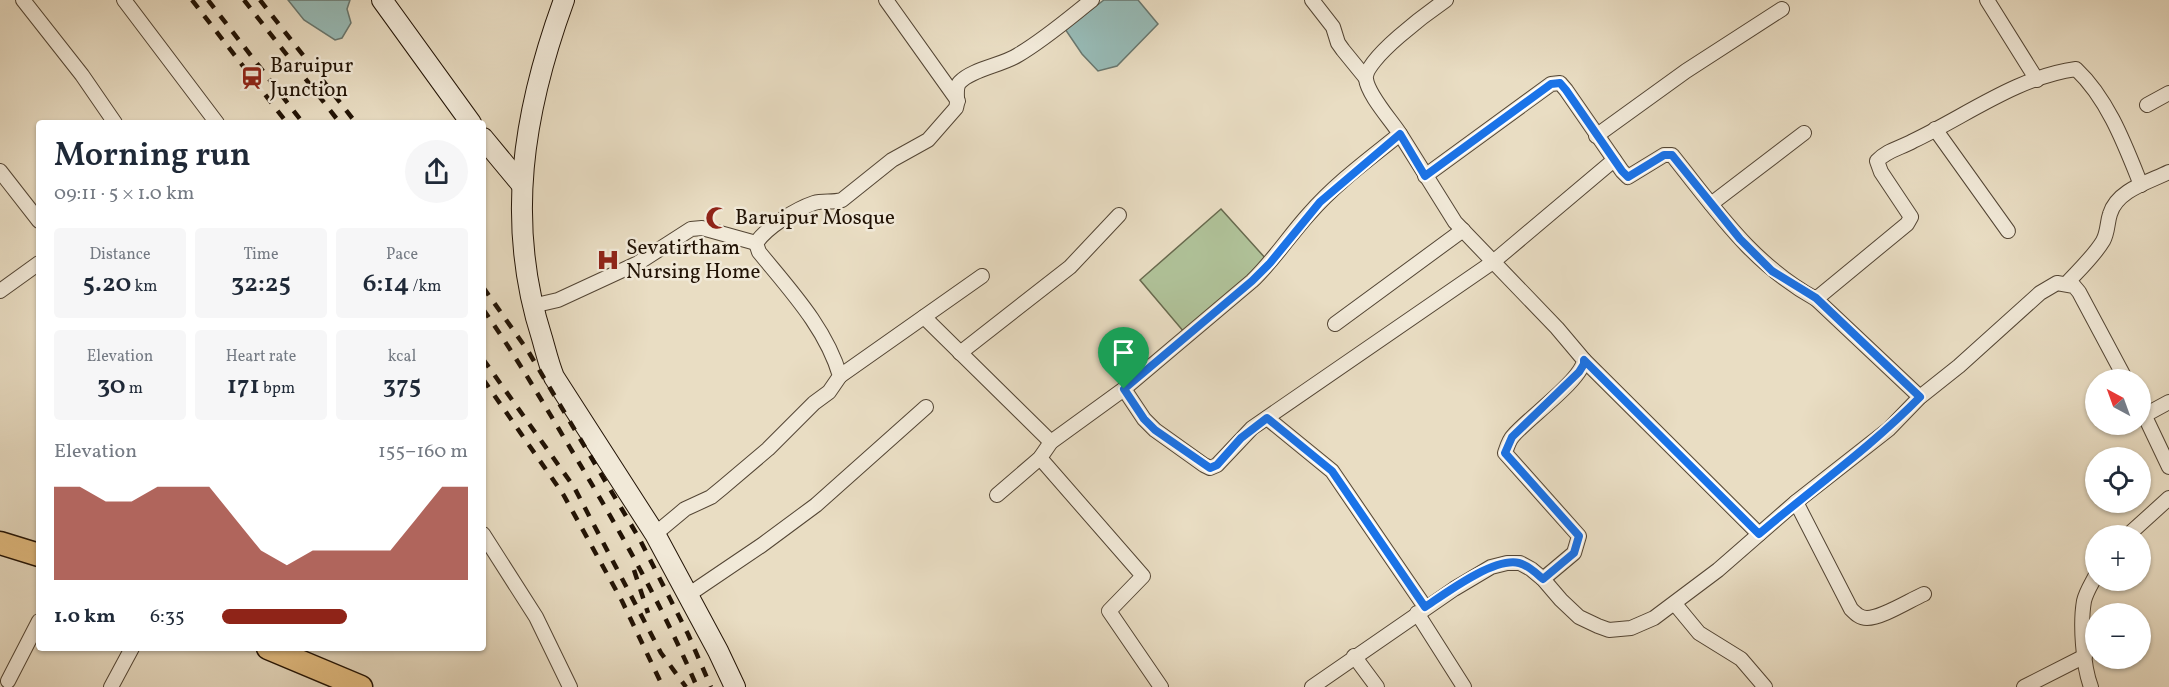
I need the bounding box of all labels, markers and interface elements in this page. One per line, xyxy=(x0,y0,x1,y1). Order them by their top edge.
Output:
place label: Baruipur Junction xyxy=(270,52,353,105)
station icon: Baruipur Junction xyxy=(239,65,265,91)
text: Morning run xyxy=(54,134,251,180)
button: share xyxy=(405,140,468,203)
text: 09:11 · 5 × 1.0 km xyxy=(54,180,194,208)
place label: Baruipur Mosque xyxy=(735,204,895,233)
mosque icon: Baruipur Mosque xyxy=(704,205,730,231)
place label: Sevatirtham Nursing Home xyxy=(626,234,761,287)
text: Distance xyxy=(89,244,151,266)
text: Time xyxy=(243,244,279,266)
text: Pace xyxy=(386,244,418,266)
hospital icon: Sevatirtham Nursing Home xyxy=(595,247,621,273)
text: 5.20 xyxy=(83,266,131,302)
text: 32:25 xyxy=(231,266,291,302)
text: 6:14 xyxy=(363,266,409,302)
text: km xyxy=(131,276,157,298)
text: /km xyxy=(409,276,441,298)
pin xyxy=(1098,327,1149,389)
icon: arrive xyxy=(1107,336,1140,369)
text: Elevation xyxy=(87,346,153,368)
text: Heart rate xyxy=(226,346,296,368)
text: kcal xyxy=(388,346,416,368)
text: 30 xyxy=(97,368,126,404)
text: 171 xyxy=(227,368,260,404)
text: 375 xyxy=(383,368,421,404)
north arrow xyxy=(2085,369,2151,435)
map controls xyxy=(2085,369,2151,669)
text: m xyxy=(126,378,143,400)
text: bpm xyxy=(260,378,295,400)
text: Elevation xyxy=(54,438,137,466)
text: 155–160 m xyxy=(378,438,468,466)
button: locate xyxy=(2085,447,2151,513)
button: + xyxy=(2085,525,2151,591)
text: 1.0 km xyxy=(54,603,116,631)
text: 6:35 xyxy=(150,603,185,631)
button: − xyxy=(2085,603,2151,669)

